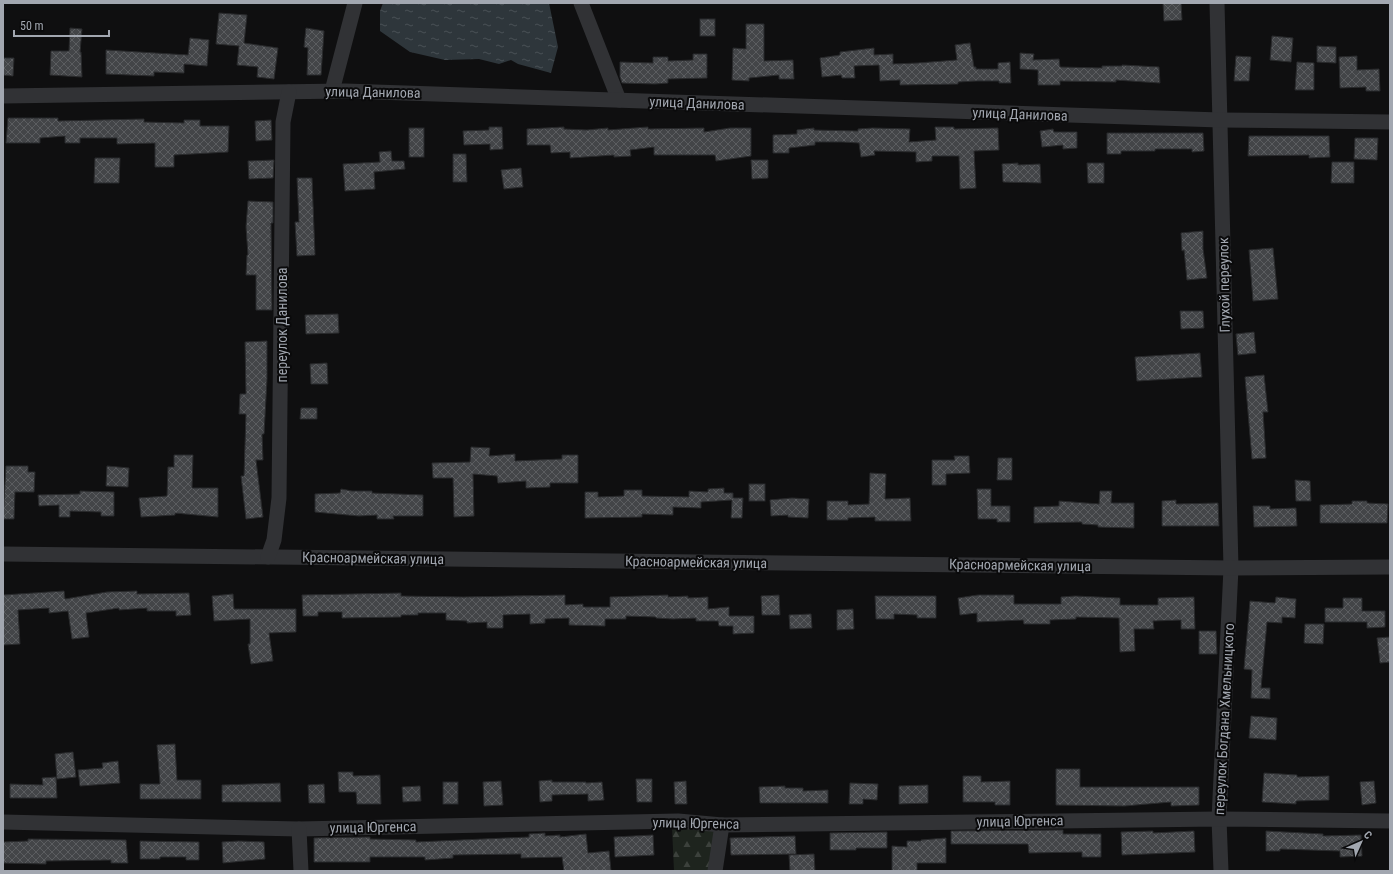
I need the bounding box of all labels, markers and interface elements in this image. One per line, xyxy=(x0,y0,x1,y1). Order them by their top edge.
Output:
scale bar xyxy=(14,12,109,38)
text: 50 m xyxy=(20,19,44,33)
street label: улица Данилова xyxy=(325,83,421,101)
street label: улица Данилова xyxy=(649,93,745,113)
street label: улица Данилова xyxy=(972,104,1068,124)
street label: Глухой переулок xyxy=(1215,237,1233,333)
street label: переулок Данилова xyxy=(274,268,290,382)
street label: Красноармейская улица xyxy=(302,549,444,567)
street label: Красноармейская улица xyxy=(625,553,767,571)
street label: Красноармейская улица xyxy=(949,556,1091,574)
street label: переулок Богдана Хмельницкого xyxy=(1211,623,1237,815)
street label: улица Юргенса xyxy=(977,812,1063,830)
street label: улица Юргенса xyxy=(653,814,739,832)
street label: улица Юргенса xyxy=(330,818,416,836)
north arrow xyxy=(1341,822,1381,862)
text: С xyxy=(1361,828,1375,842)

